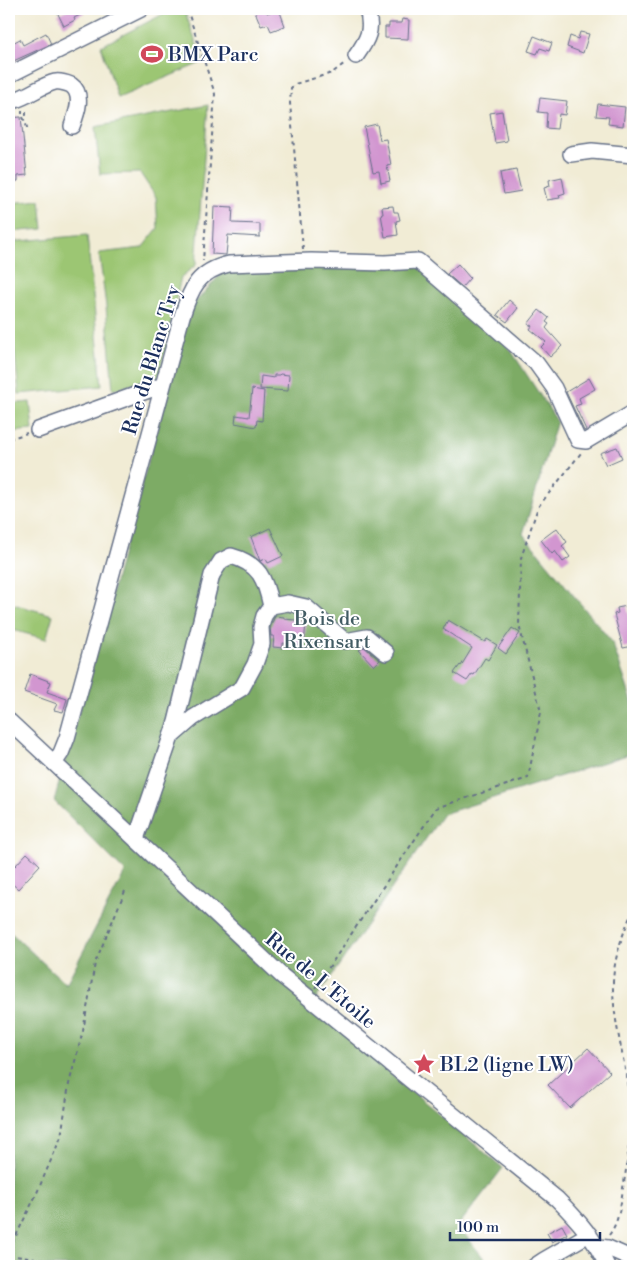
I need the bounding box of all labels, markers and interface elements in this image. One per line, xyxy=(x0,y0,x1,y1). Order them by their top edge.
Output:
sports icon: BMX Parc xyxy=(139,41,165,67)
place label: BMX Parc xyxy=(167,43,259,68)
street label: Rue du Blanc Try xyxy=(118,282,187,438)
park label: Bois de Rixensart xyxy=(283,607,371,655)
street label: Rue de L'Etoile xyxy=(259,927,381,1035)
place icon: BL2 (ligne LW) xyxy=(411,1051,437,1077)
place label: BL2 (ligne LW) xyxy=(439,1053,574,1078)
scale bar xyxy=(450,1210,600,1242)
text: 100 m xyxy=(457,1218,499,1237)

